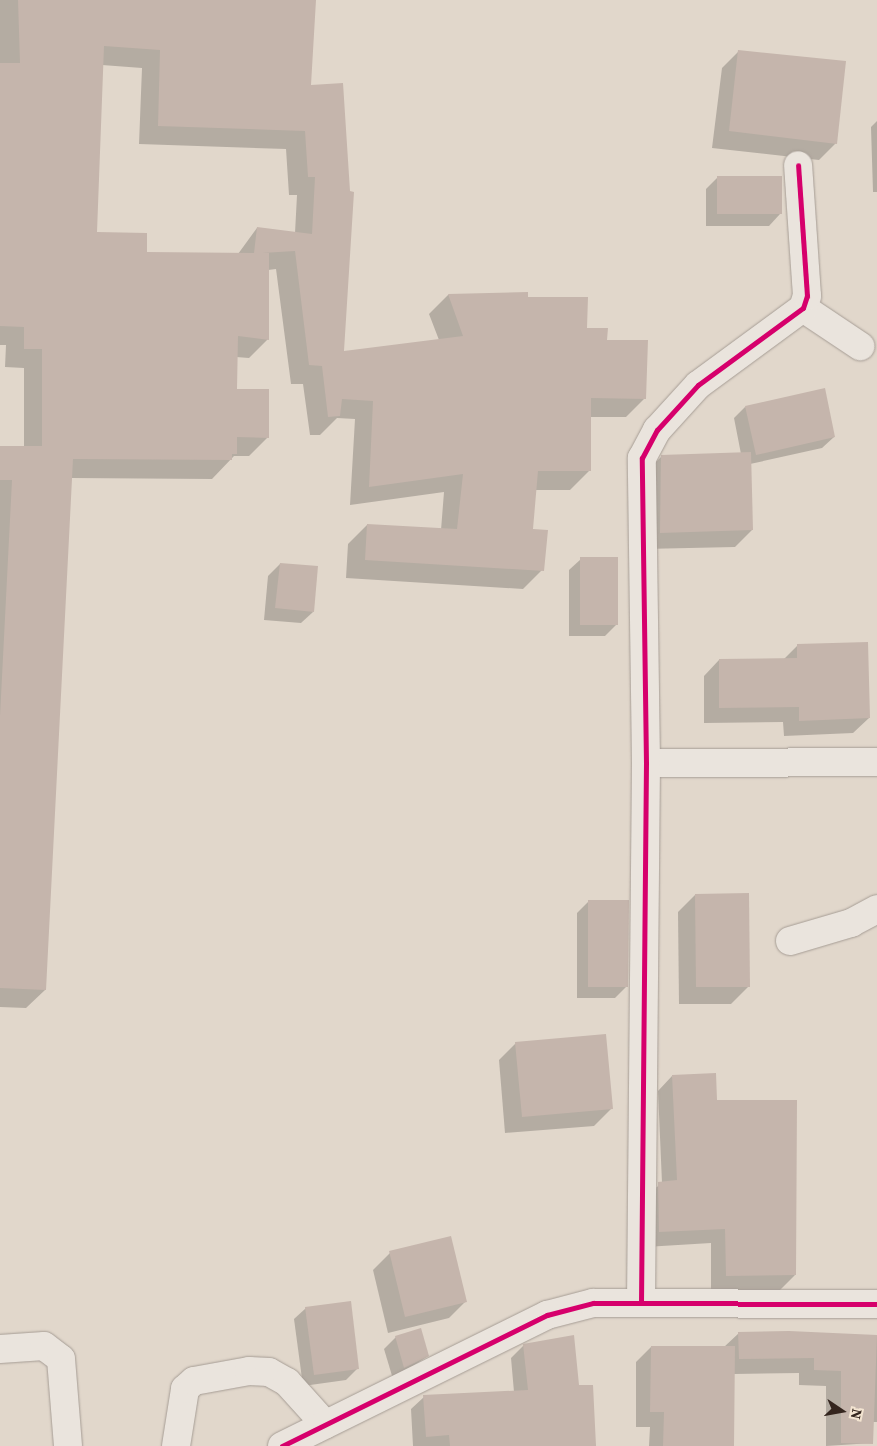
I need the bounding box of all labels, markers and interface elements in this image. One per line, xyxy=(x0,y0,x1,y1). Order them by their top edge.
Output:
north arrow xyxy=(817,1386,867,1436)
text: N xyxy=(846,1407,868,1421)

